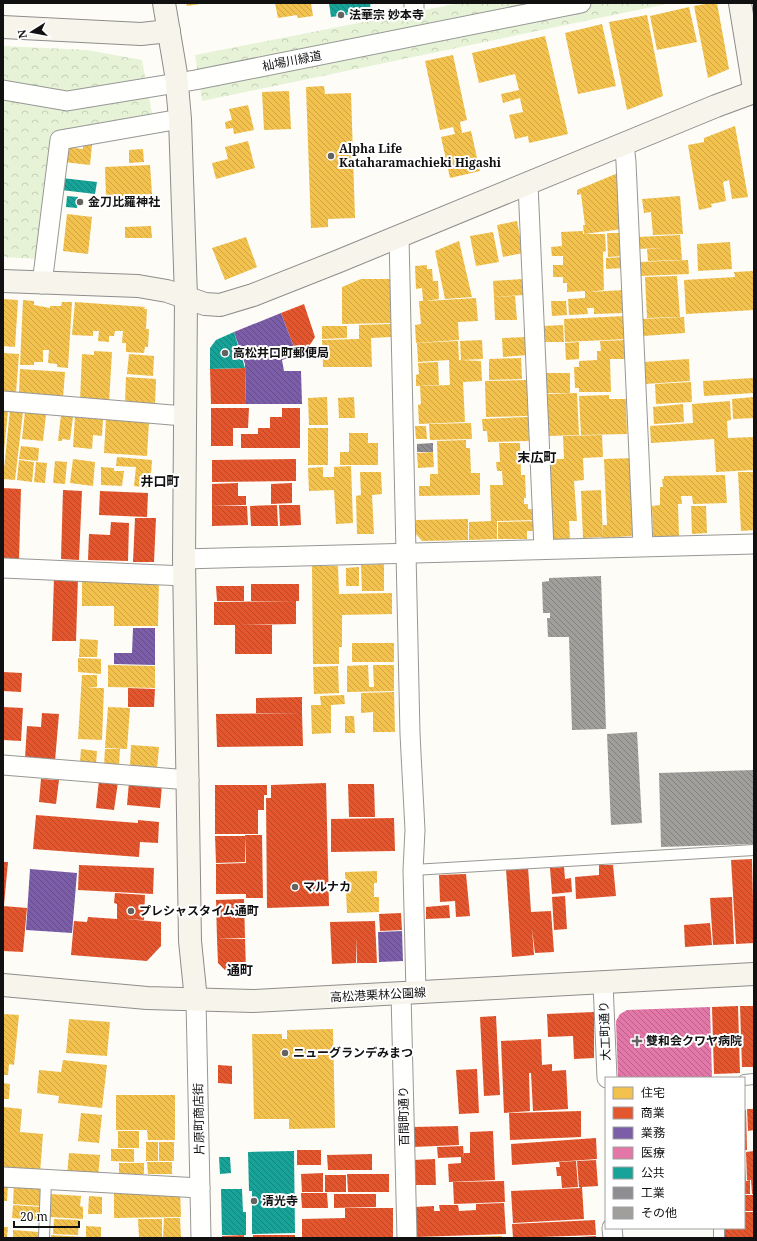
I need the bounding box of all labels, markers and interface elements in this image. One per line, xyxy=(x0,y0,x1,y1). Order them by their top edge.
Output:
place label: 法華宗 妙本寺 xyxy=(349,6,424,23)
marker: 法華宗 妙本寺 xyxy=(336,10,346,20)
north arrow xyxy=(12,12,52,52)
text: N xyxy=(13,28,30,40)
street label: 杣場川緑道 xyxy=(261,46,323,75)
place label: Alpha Life Kataharamachieki Higashi xyxy=(339,140,502,171)
marker: Alpha Life Kataharamachieki Higashi xyxy=(326,151,336,161)
place label: 金刀比羅神社 xyxy=(88,193,160,210)
marker: 金刀比羅神社 xyxy=(75,197,85,207)
place label: 高松井口町郵便局 xyxy=(233,344,329,361)
marker: 高松井口町郵便局 xyxy=(220,348,230,358)
district label: 末広町 xyxy=(517,448,557,466)
district label: 井口町 xyxy=(140,472,180,490)
place label: マルナカ xyxy=(303,878,351,895)
marker: マルナカ xyxy=(290,882,300,892)
place label: プレシャスタイム通町 xyxy=(139,902,259,919)
marker: プレシャスタイム通町 xyxy=(126,906,136,916)
district label: 通町 xyxy=(227,961,253,979)
street label: 高松港栗林公園線 xyxy=(330,983,426,1006)
street label: 大工町通り xyxy=(595,1001,614,1061)
place label: 雙和会クワヤ病院 xyxy=(646,1032,742,1049)
marker: 雙和会クワヤ病院 xyxy=(631,1035,643,1047)
place label: ニューグランデみまつ xyxy=(293,1044,413,1061)
marker: ニューグランデみまつ xyxy=(280,1048,290,1058)
legend xyxy=(605,1077,745,1229)
street label: 片原町商店街 xyxy=(189,1083,208,1155)
text: 住宅 xyxy=(641,1084,665,1101)
street label: 百間町通り xyxy=(394,1086,413,1146)
text: 商業 xyxy=(641,1104,665,1121)
text: 業務 xyxy=(641,1124,665,1141)
text: 医療 xyxy=(641,1144,665,1161)
text: 公共 xyxy=(641,1164,665,1181)
text: 工業 xyxy=(641,1184,665,1201)
place label: 清光寺 xyxy=(262,1192,298,1209)
marker: 清光寺 xyxy=(249,1196,259,1206)
scale bar xyxy=(14,1203,79,1229)
text: その他 xyxy=(641,1204,677,1221)
text: 20 m xyxy=(20,1208,48,1225)

